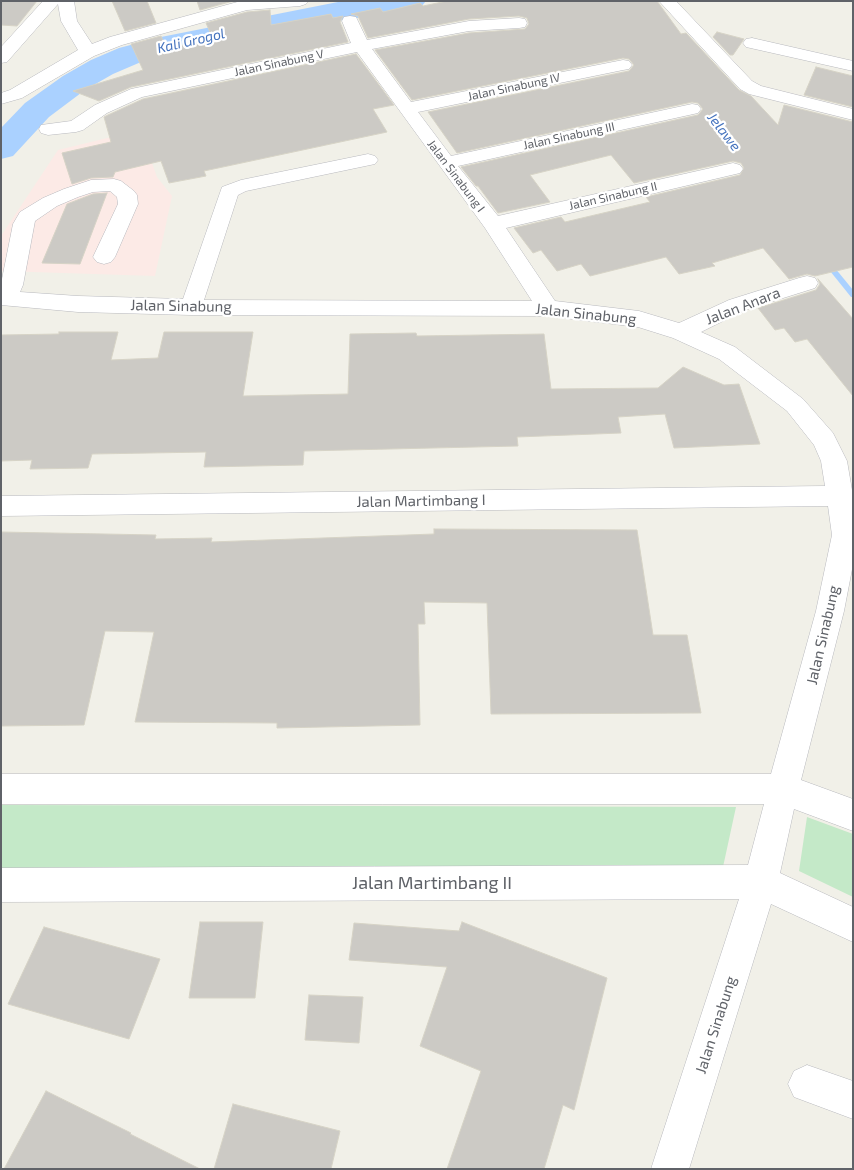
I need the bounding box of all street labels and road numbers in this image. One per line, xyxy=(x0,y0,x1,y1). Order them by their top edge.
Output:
street label: Jalan Sinabung V xyxy=(233,46,325,80)
street label: Jalan Sinabung IV xyxy=(466,70,562,104)
street label: Jalan Sinabung III xyxy=(522,119,616,153)
street label: Jalan Sinabung I xyxy=(424,137,488,215)
street label: Jalan Sinabung II xyxy=(568,179,658,213)
street label: Jalan Anara xyxy=(703,284,783,328)
street label: Jalan Sinabung xyxy=(130,296,232,316)
street label: Jalan Sinabung xyxy=(535,300,637,328)
street label: Jalan Martimbang I xyxy=(356,491,486,511)
street label: Jalan Sinabung xyxy=(803,584,843,686)
street label: Jalan Martimbang II xyxy=(352,872,512,894)
street label: Jalan Sinabung xyxy=(692,974,740,1076)

